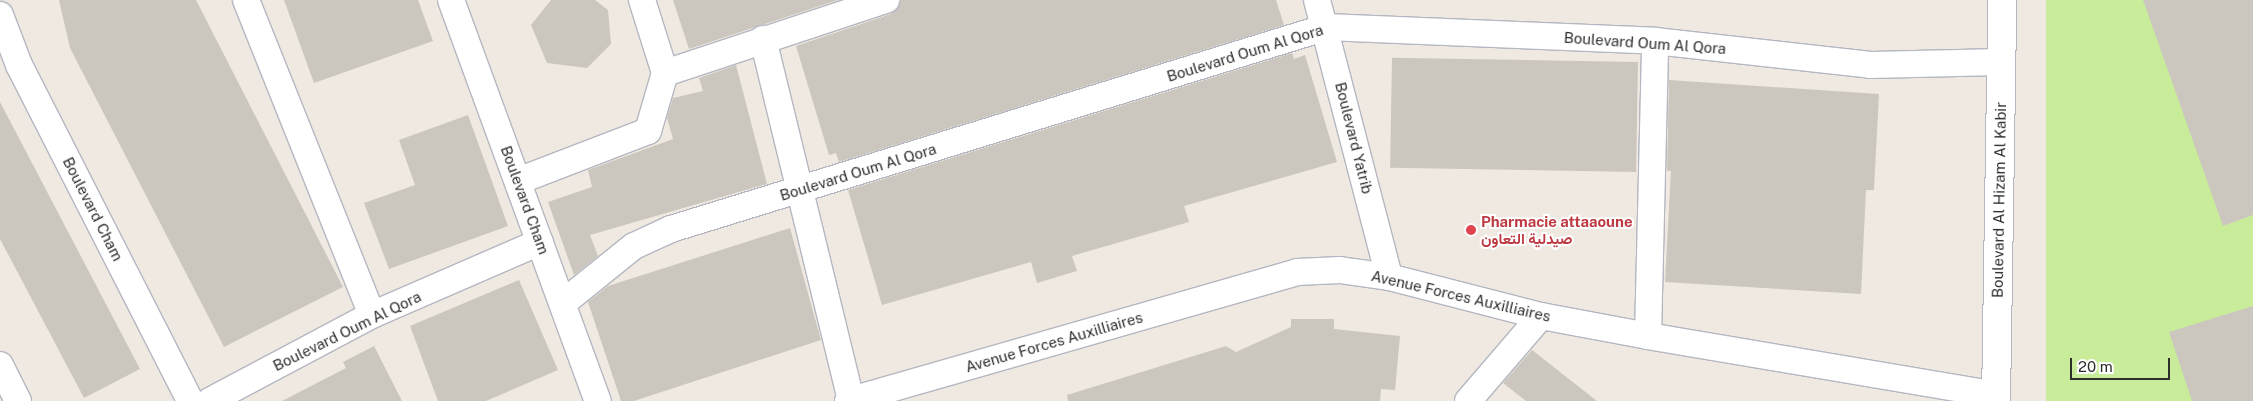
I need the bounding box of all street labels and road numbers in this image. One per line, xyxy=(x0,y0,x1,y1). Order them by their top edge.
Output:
street label: Boulevard Oum Al Qora xyxy=(1165,21,1325,85)
street label: Boulevard Oum Al Qora xyxy=(1563,28,1727,58)
street label: Boulevard Yatrib xyxy=(1331,80,1377,196)
street label: Boulevard Al Hizam Al Kabir xyxy=(1988,102,2010,298)
street label: Boulevard Oum Al Qora xyxy=(778,140,938,204)
street label: Boulevard Cham xyxy=(497,143,553,257)
street label: Boulevard Cham xyxy=(59,154,127,264)
street label: Avenue Forces Auxilliaires xyxy=(1369,267,1553,325)
street label: Boulevard Oum Al Qora xyxy=(270,287,424,375)
street label: Avenue Forces Auxilliaires xyxy=(963,308,1145,376)

